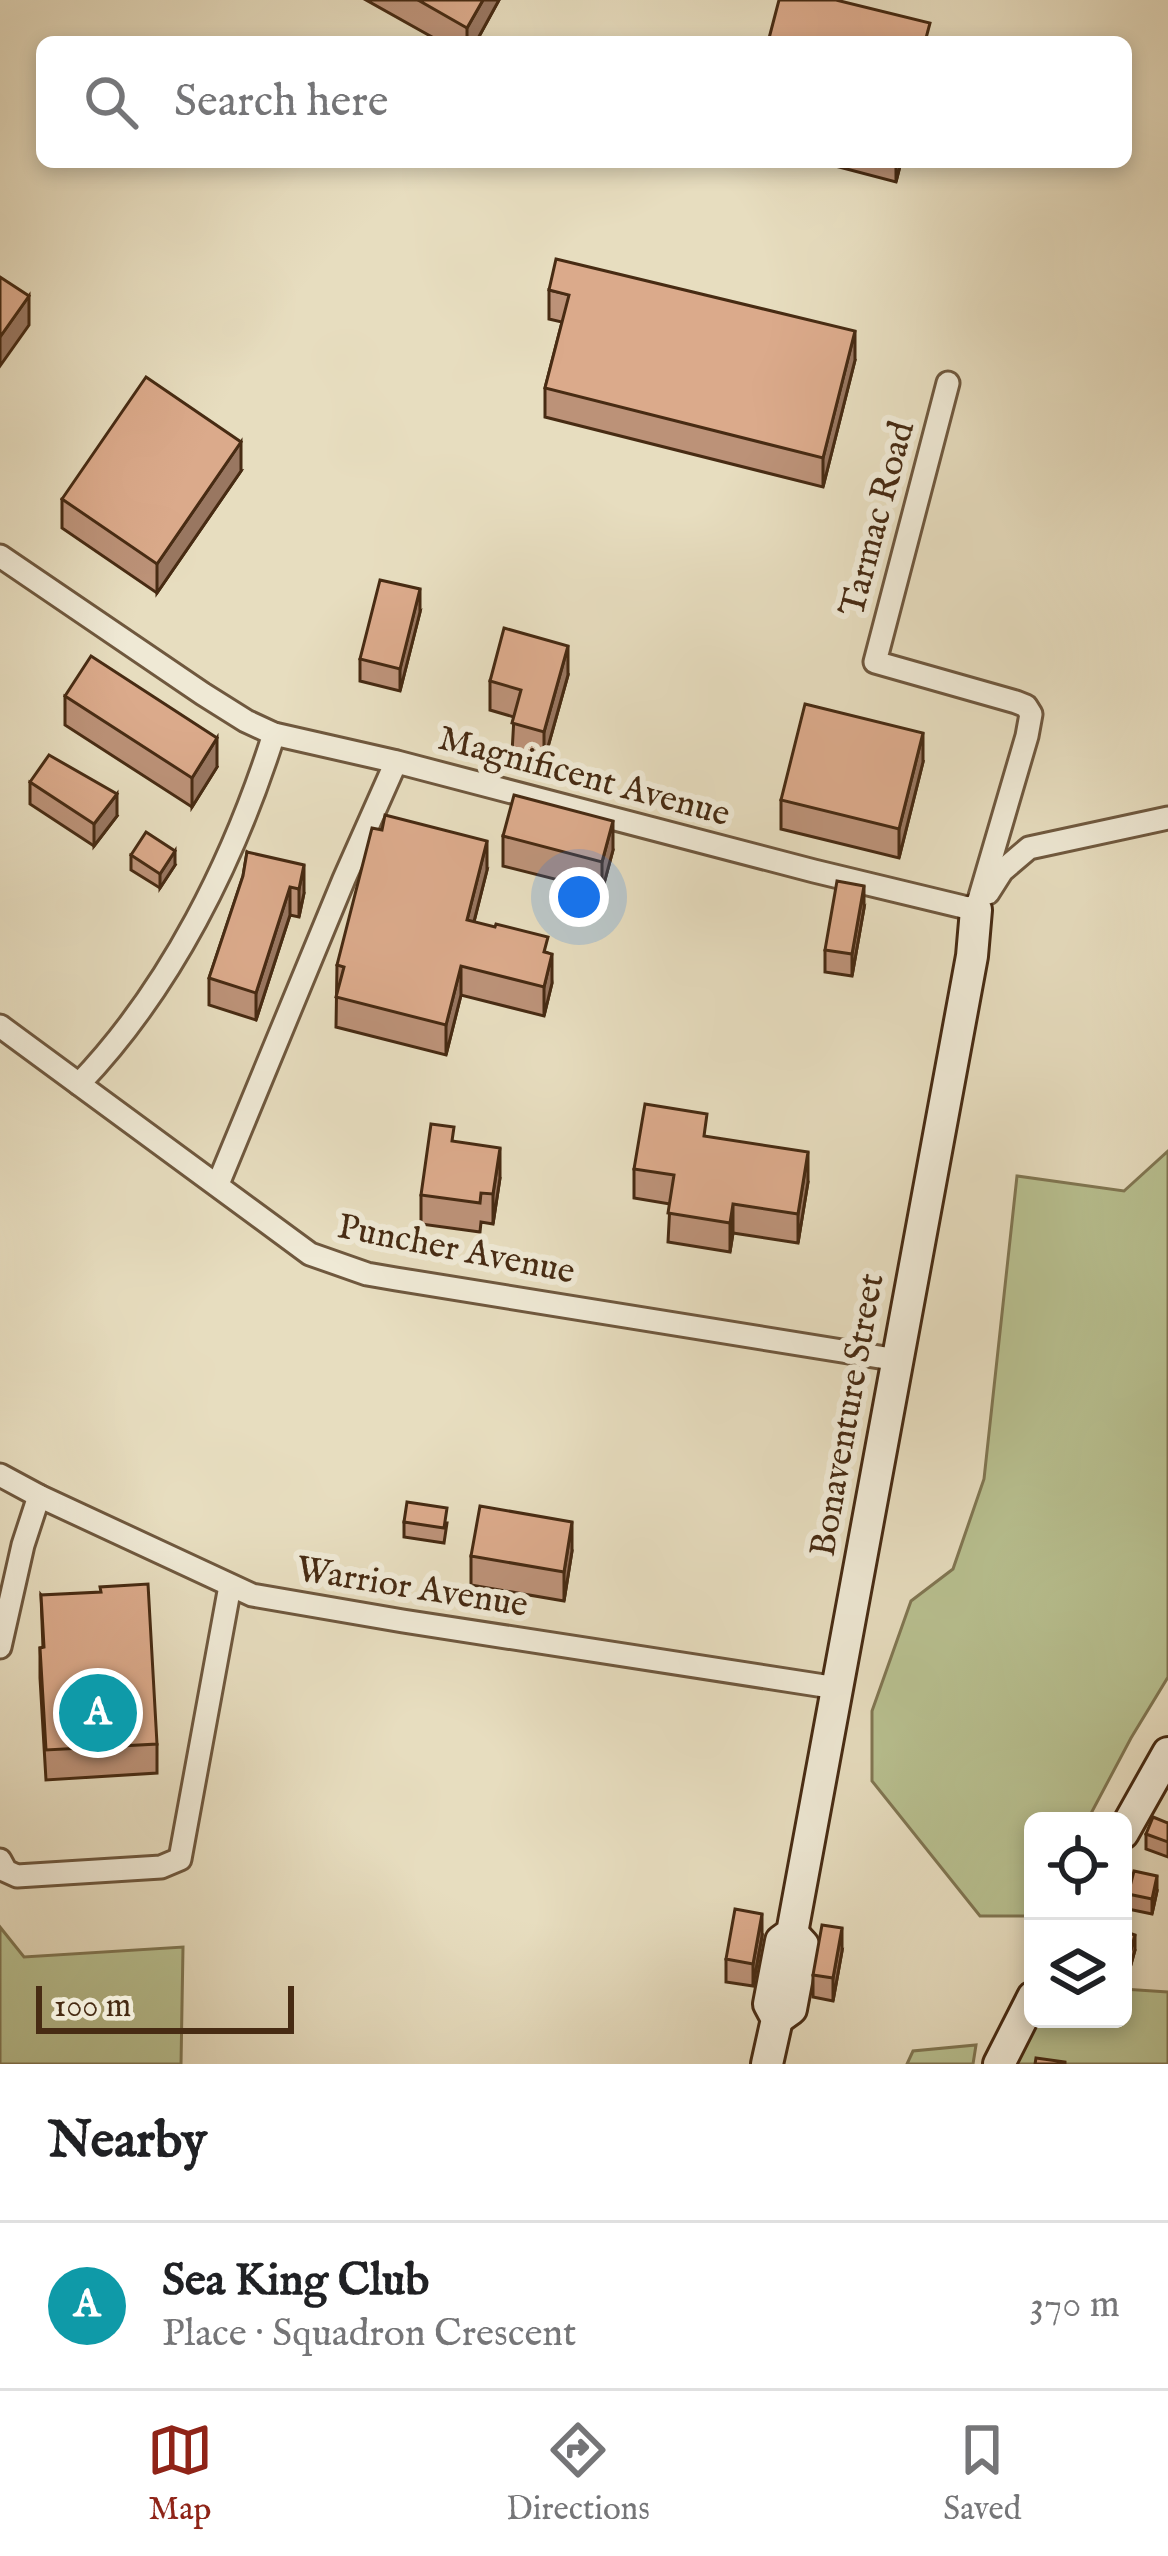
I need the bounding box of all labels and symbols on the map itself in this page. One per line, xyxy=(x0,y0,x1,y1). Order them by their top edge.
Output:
street label: Tarmac Road xyxy=(830,416,926,622)
street label: Magnificent Avenue xyxy=(433,716,735,838)
your location xyxy=(549,867,609,927)
street label: Puncher Avenue xyxy=(333,1204,579,1296)
street label: Bonaventure Street xyxy=(800,1270,896,1560)
street label: Warrior Avenue xyxy=(293,1547,531,1629)
pin: A xyxy=(59,1668,137,1758)
scale bar xyxy=(36,1980,294,2033)

